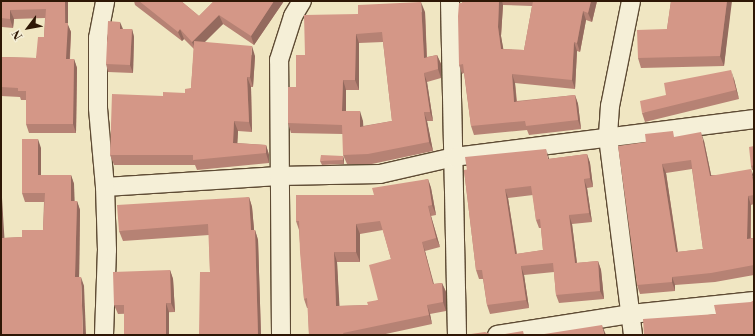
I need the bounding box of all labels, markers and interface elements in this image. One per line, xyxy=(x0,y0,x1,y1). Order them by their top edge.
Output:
north arrow xyxy=(8,8,48,48)
text: N xyxy=(10,27,26,42)

